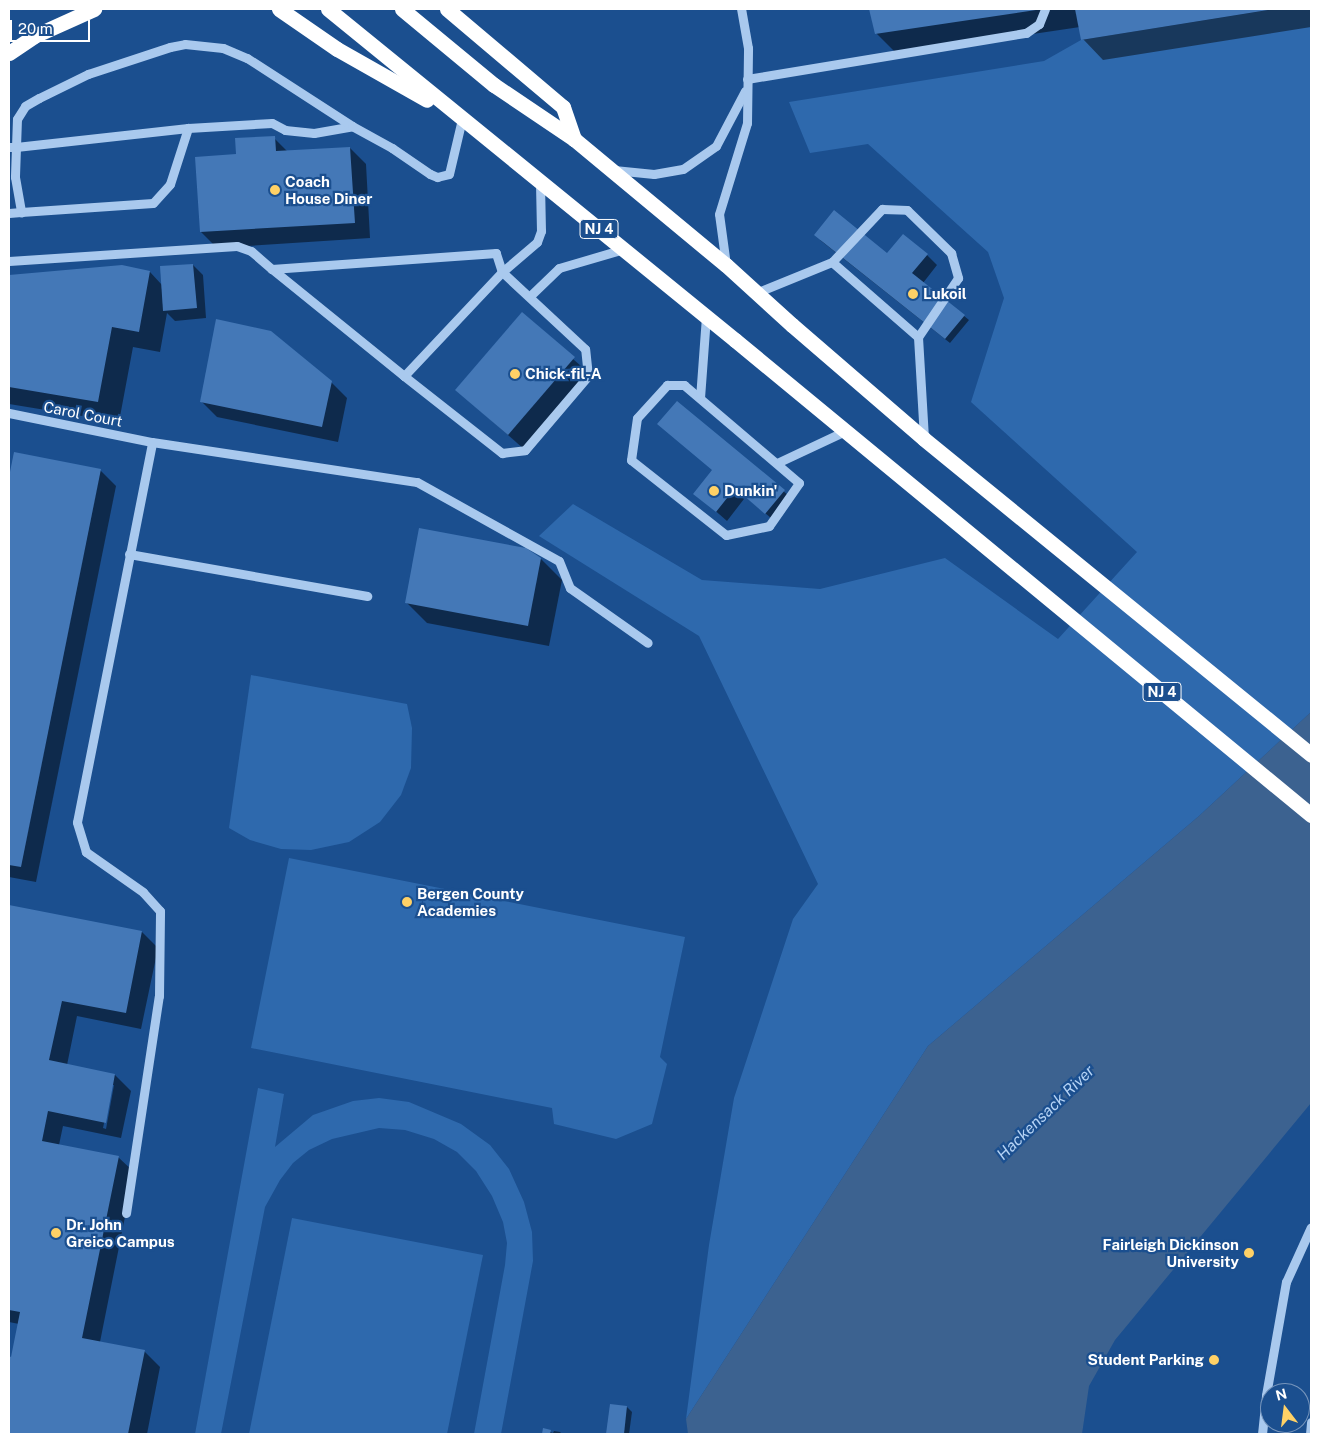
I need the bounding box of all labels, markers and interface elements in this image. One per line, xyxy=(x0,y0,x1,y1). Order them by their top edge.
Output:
scale bar xyxy=(12,10,92,42)
text: 20 m xyxy=(18,20,53,37)
place label: Coach House Diner xyxy=(285,172,372,207)
marker: Coach House Diner xyxy=(269,184,281,196)
road number: NJ 4 xyxy=(579,218,619,240)
place label: Lukoil xyxy=(923,285,967,303)
marker: Lukoil xyxy=(907,288,919,300)
place label: Chick-fil-A xyxy=(525,365,602,383)
marker: Chick-fil-A xyxy=(509,368,521,380)
street label: Carol Court xyxy=(42,398,124,430)
place label: Dunkin' xyxy=(724,482,777,500)
marker: Dunkin' xyxy=(708,485,720,497)
road number: NJ 4 xyxy=(1142,680,1182,704)
place label: Bergen County Academies xyxy=(417,884,524,919)
marker: Bergen County Academies xyxy=(401,896,413,908)
water label: Hackensack River xyxy=(993,1062,1099,1164)
place label: Dr. John Greico Campus xyxy=(66,1215,175,1250)
marker: Dr. John Greico Campus xyxy=(50,1227,62,1239)
place label: Fairleigh Dickinson University xyxy=(1102,1235,1239,1270)
marker: Fairleigh Dickinson University xyxy=(1243,1247,1255,1259)
place label: Student Parking xyxy=(1087,1351,1204,1369)
marker: Student Parking xyxy=(1208,1354,1220,1366)
north arrow xyxy=(1260,1383,1310,1433)
text: N xyxy=(1274,1385,1289,1404)

